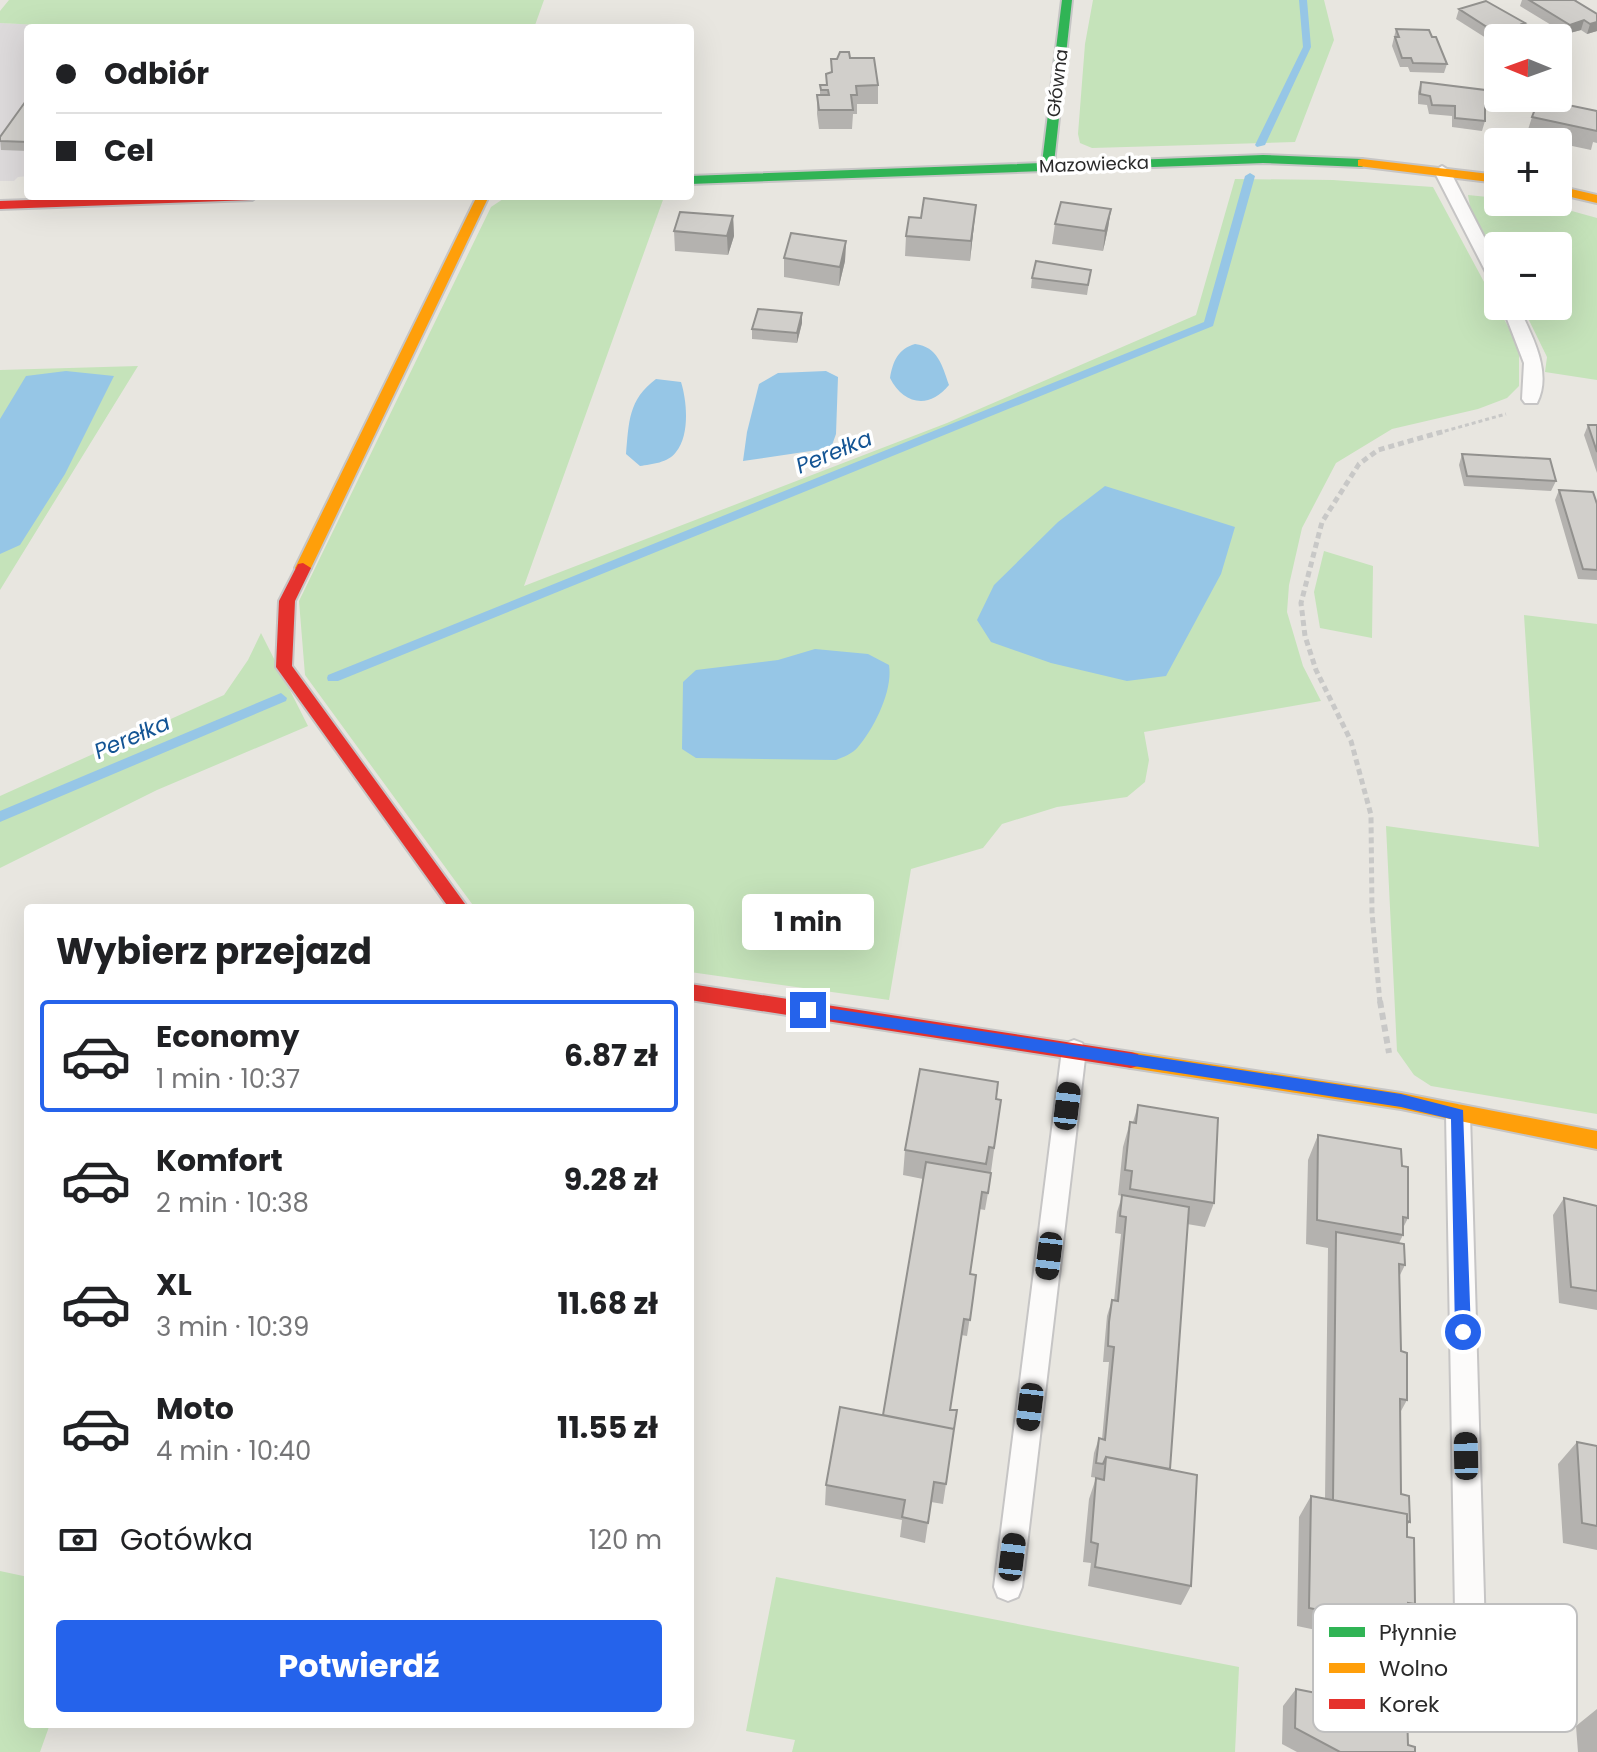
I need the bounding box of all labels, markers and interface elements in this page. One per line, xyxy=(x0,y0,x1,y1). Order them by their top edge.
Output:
north arrow xyxy=(1484,24,1572,112)
map controls xyxy=(1484,24,1572,320)
street label: Główna xyxy=(1040,47,1074,119)
text: Odbiór xyxy=(104,52,209,95)
button: + xyxy=(1484,128,1572,216)
text: Cel xyxy=(104,129,154,172)
street label: Mazowiecka xyxy=(1039,150,1149,178)
button: − xyxy=(1484,232,1572,320)
water label: Perełka xyxy=(791,423,877,481)
water label: Perełka xyxy=(89,707,175,767)
callout: 1 min xyxy=(742,894,874,950)
text: 1 min xyxy=(774,904,842,940)
text: Wybierz przejazd xyxy=(56,926,372,977)
route end xyxy=(790,992,826,1028)
text: Economy xyxy=(156,1015,300,1058)
icon: car xyxy=(60,1020,132,1092)
text: 6.87 zł xyxy=(564,1034,658,1077)
text: 1 min · 10:37 xyxy=(156,1061,300,1097)
car xyxy=(1052,1081,1082,1131)
text: Komfort xyxy=(156,1139,283,1182)
icon: car xyxy=(60,1144,132,1216)
text: 9.28 zł xyxy=(564,1158,658,1201)
text: 2 min · 10:38 xyxy=(156,1185,309,1221)
car xyxy=(1034,1231,1064,1281)
text: XL xyxy=(156,1263,192,1306)
icon: car xyxy=(60,1268,132,1340)
text: 11.68 zł xyxy=(558,1282,658,1325)
text: 3 min · 10:39 xyxy=(156,1309,309,1345)
route start xyxy=(1445,1314,1481,1350)
car xyxy=(1015,1382,1045,1432)
text: Moto xyxy=(156,1387,234,1430)
icon: car xyxy=(60,1392,132,1464)
text: 11.55 zł xyxy=(557,1406,658,1449)
car xyxy=(1454,1432,1478,1480)
text: 4 min · 10:40 xyxy=(156,1433,311,1469)
icon: cash xyxy=(56,1518,100,1562)
text: Gotówka xyxy=(120,1518,253,1561)
text: 120 m xyxy=(589,1522,662,1558)
car xyxy=(997,1532,1027,1582)
legend xyxy=(1313,1604,1577,1732)
text: Płynnie xyxy=(1379,1617,1457,1648)
button: Potwierdź xyxy=(56,1620,662,1712)
text: Wolno xyxy=(1379,1653,1448,1684)
text: Korek xyxy=(1379,1689,1440,1720)

